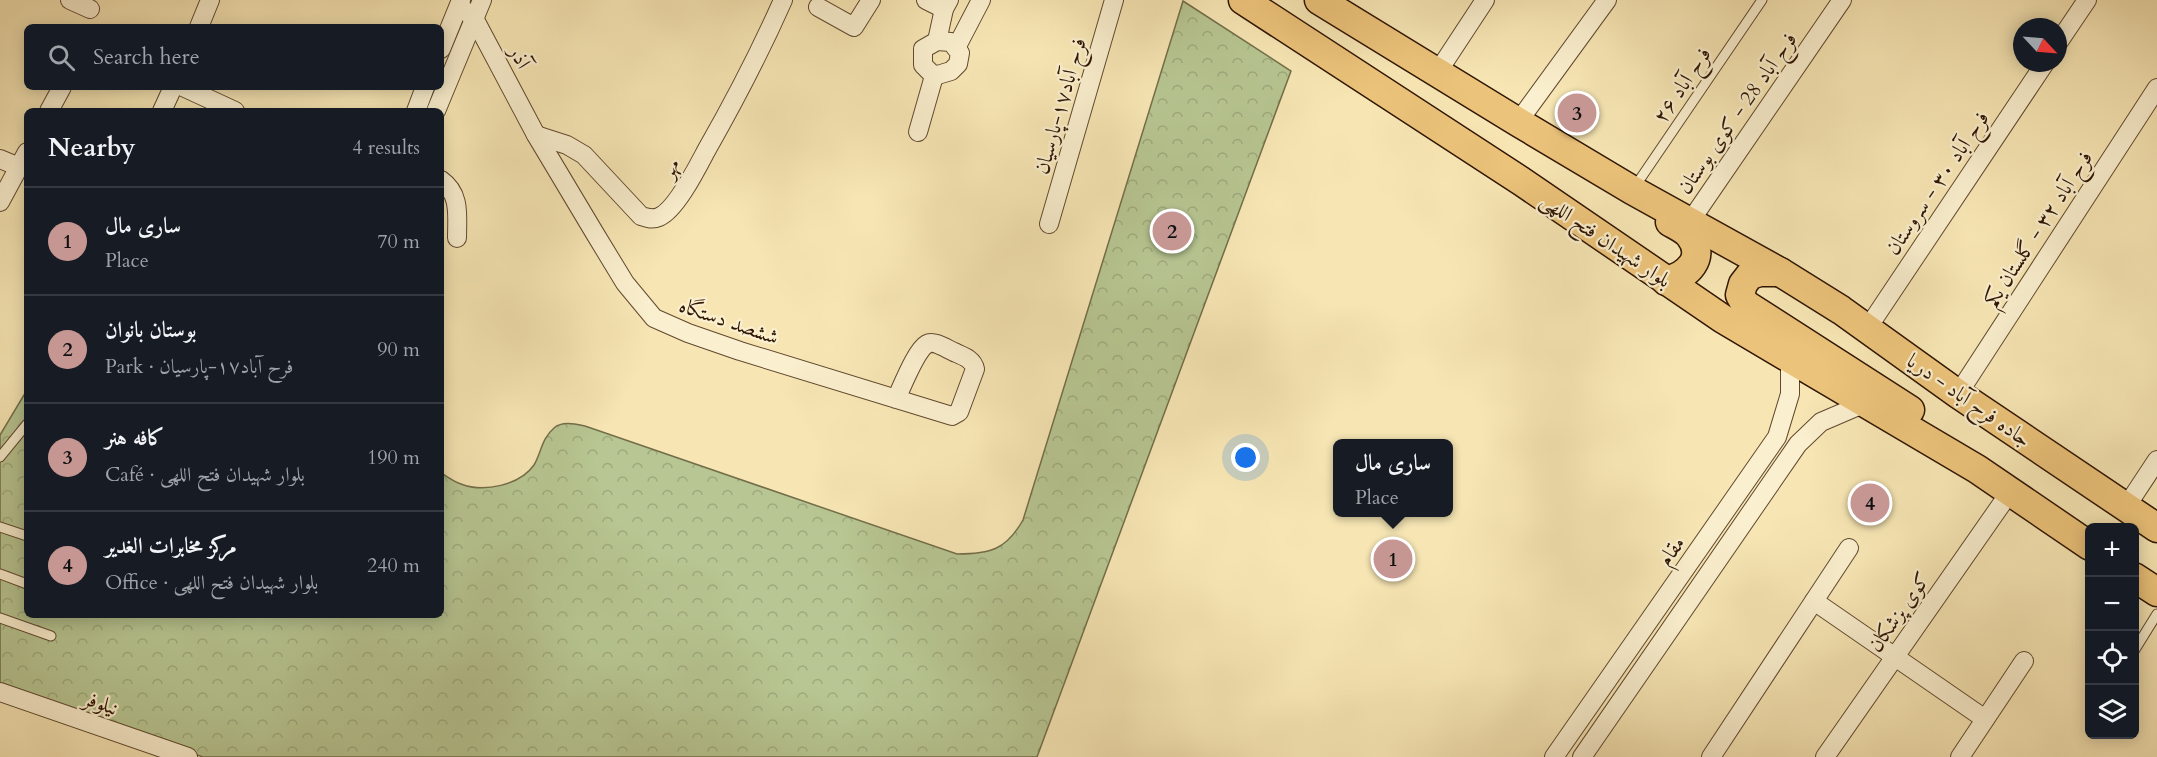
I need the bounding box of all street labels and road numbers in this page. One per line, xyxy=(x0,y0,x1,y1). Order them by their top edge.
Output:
street label: فرح آباد 28 - کوی بوستان xyxy=(1671,27,1807,202)
street label: فرح آباد۱۷-پارسیان xyxy=(1027,34,1098,179)
street label: آذر xyxy=(501,39,539,76)
street label: فرح آباد ۲۶ xyxy=(1646,42,1722,131)
street label: فرح آباد ۳۰ - سروستان xyxy=(1878,106,2000,263)
street label: فرح آباد ۳۲ - گلستان یکم xyxy=(1977,145,2104,316)
street label: مهر xyxy=(652,153,688,185)
street label: بلوار شهیدان فتح اللهی xyxy=(1532,186,1677,298)
street label: ششصد دستگاه xyxy=(675,291,783,352)
street label: جاده فرح آباد - دریا xyxy=(1898,347,2037,457)
street label: مقام xyxy=(1651,531,1694,574)
street label: کوی پزشکان xyxy=(1861,566,1938,658)
street label: نیلوفر xyxy=(78,683,122,723)

